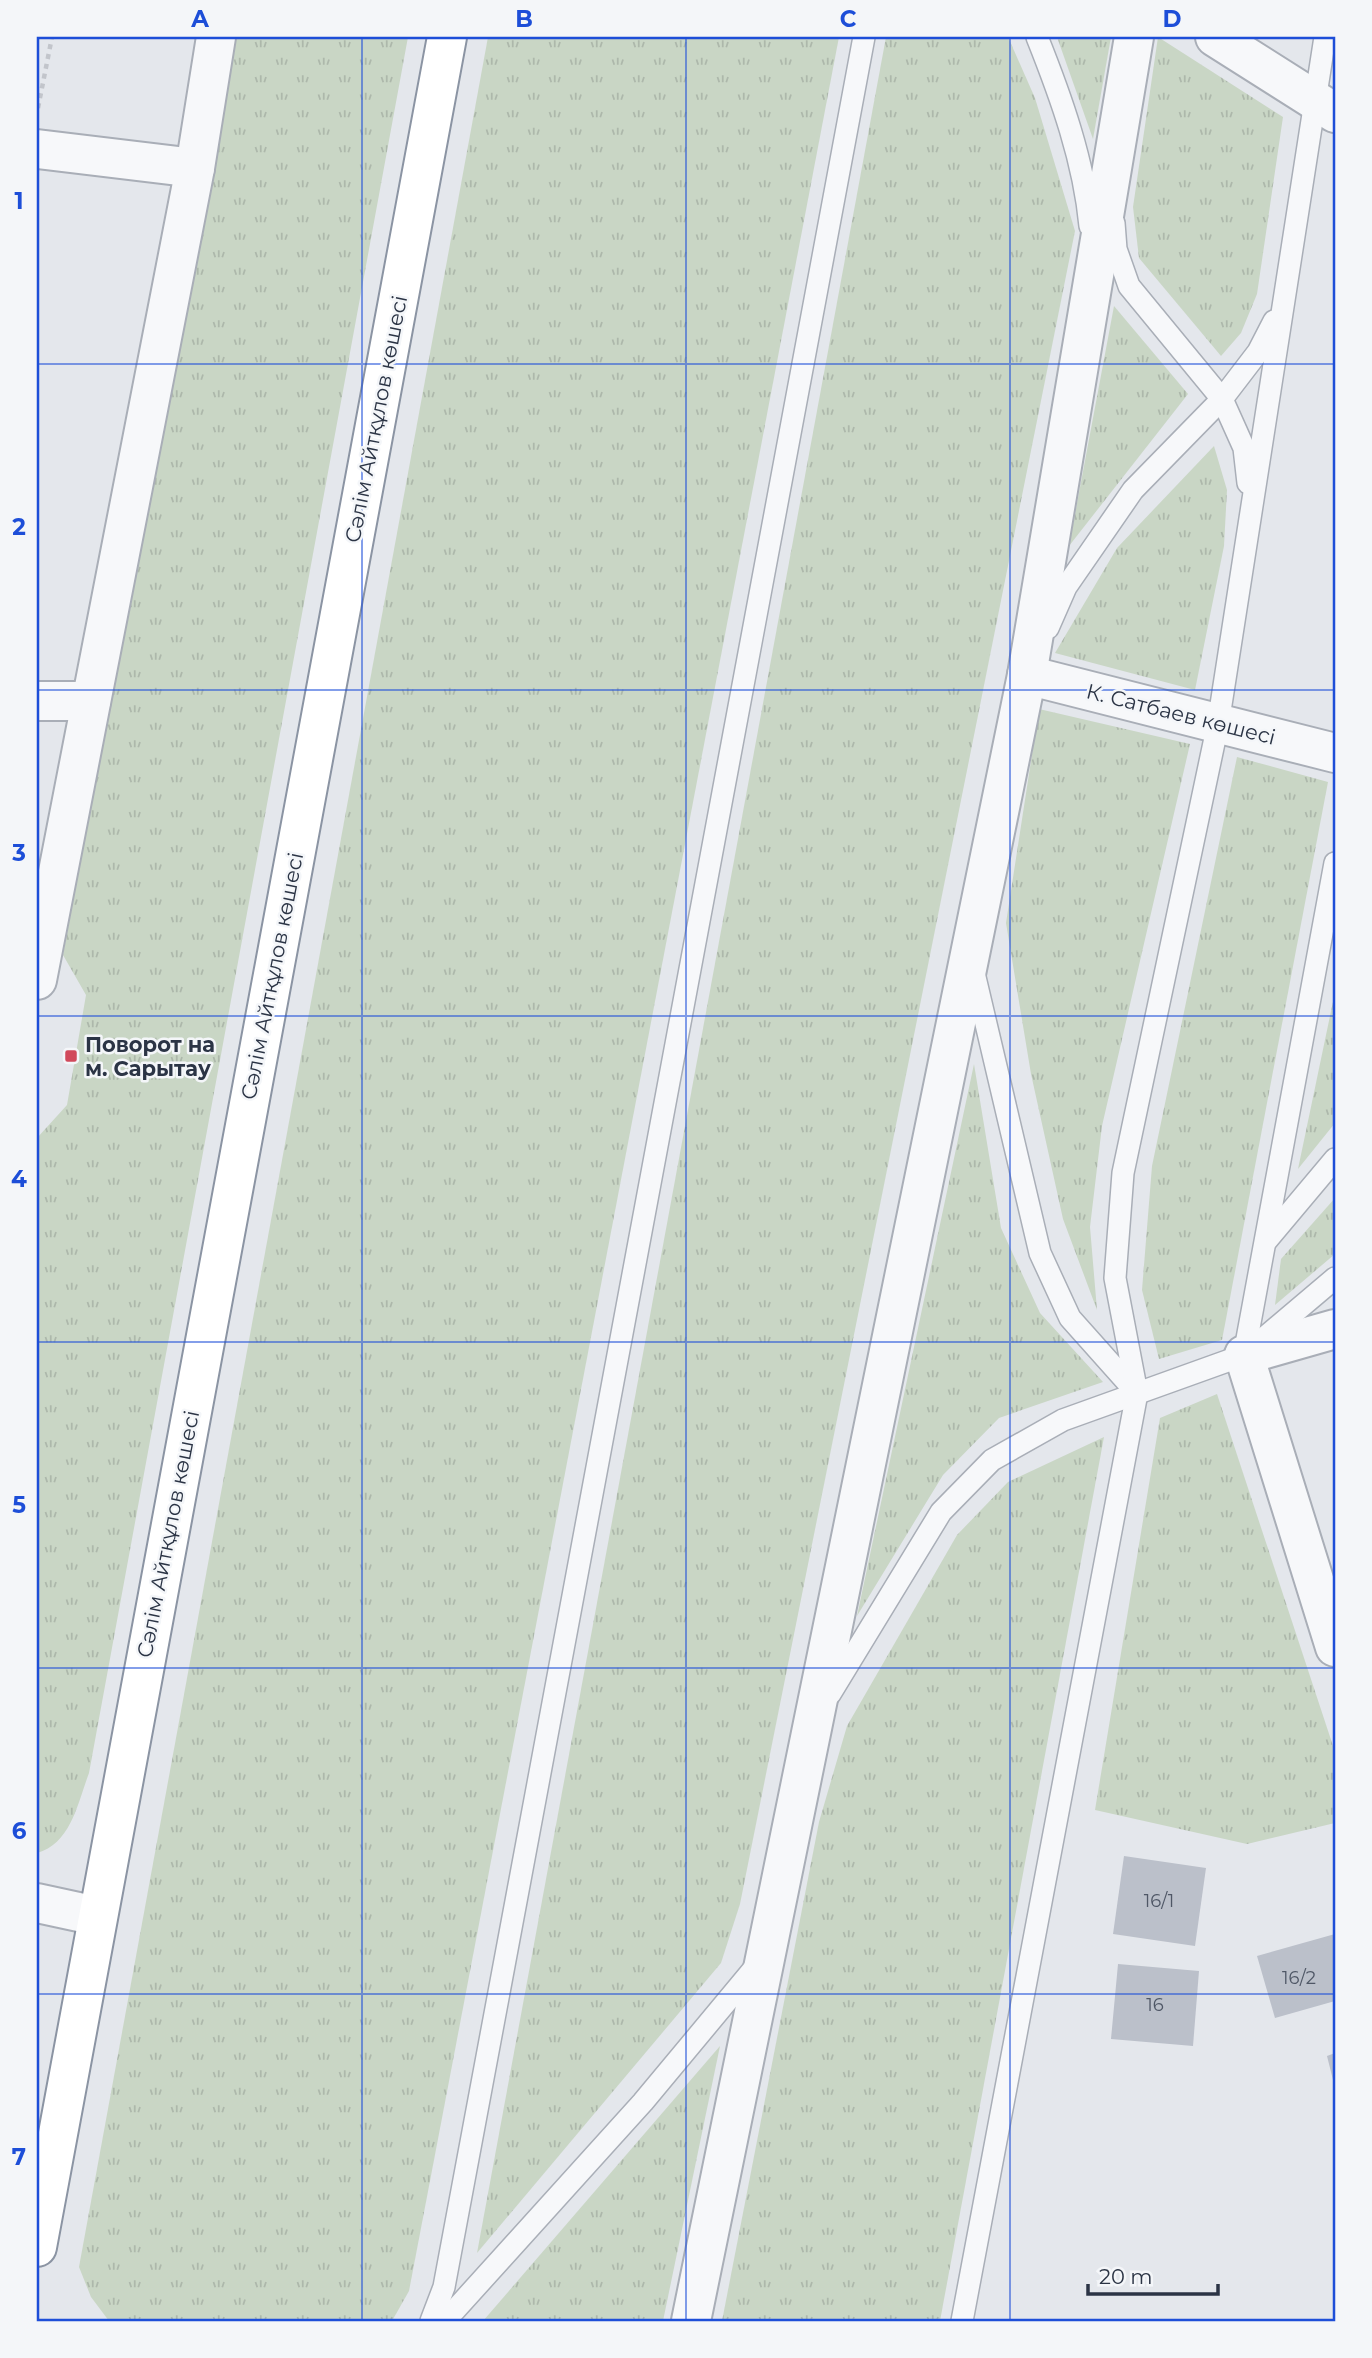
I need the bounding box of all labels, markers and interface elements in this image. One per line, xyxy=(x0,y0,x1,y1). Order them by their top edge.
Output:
text: A xyxy=(190,5,209,33)
text: B xyxy=(515,5,533,33)
text: C xyxy=(840,5,857,33)
text: D xyxy=(1163,5,1182,33)
text: 1 xyxy=(14,187,24,215)
street label: Сәлім Айтқұлов көшесі xyxy=(340,293,412,545)
text: 2 xyxy=(12,513,26,541)
street label: К. Сатбаев көшесі xyxy=(1084,678,1278,750)
text: 3 xyxy=(11,839,26,867)
street label: Сәлім Айтқұлов көшесі xyxy=(236,850,308,1102)
place label: Поворот на м. Сарытау xyxy=(85,1032,215,1081)
marker: Поворот на м. Сарытау xyxy=(63,1048,79,1064)
text: 4 xyxy=(11,1165,27,1193)
street label: Сәлім Айтқұлов көшесі xyxy=(132,1408,204,1660)
text: 5 xyxy=(12,1491,26,1519)
text: 6 xyxy=(12,1817,27,1845)
house number: 16/1 xyxy=(1144,1890,1174,1912)
house number: 16/2 xyxy=(1282,1967,1316,1989)
house number: 16 xyxy=(1146,1994,1164,2016)
text: 7 xyxy=(12,2143,26,2171)
scale bar xyxy=(1088,2253,1218,2297)
text: 20 m xyxy=(1099,2264,1153,2289)

